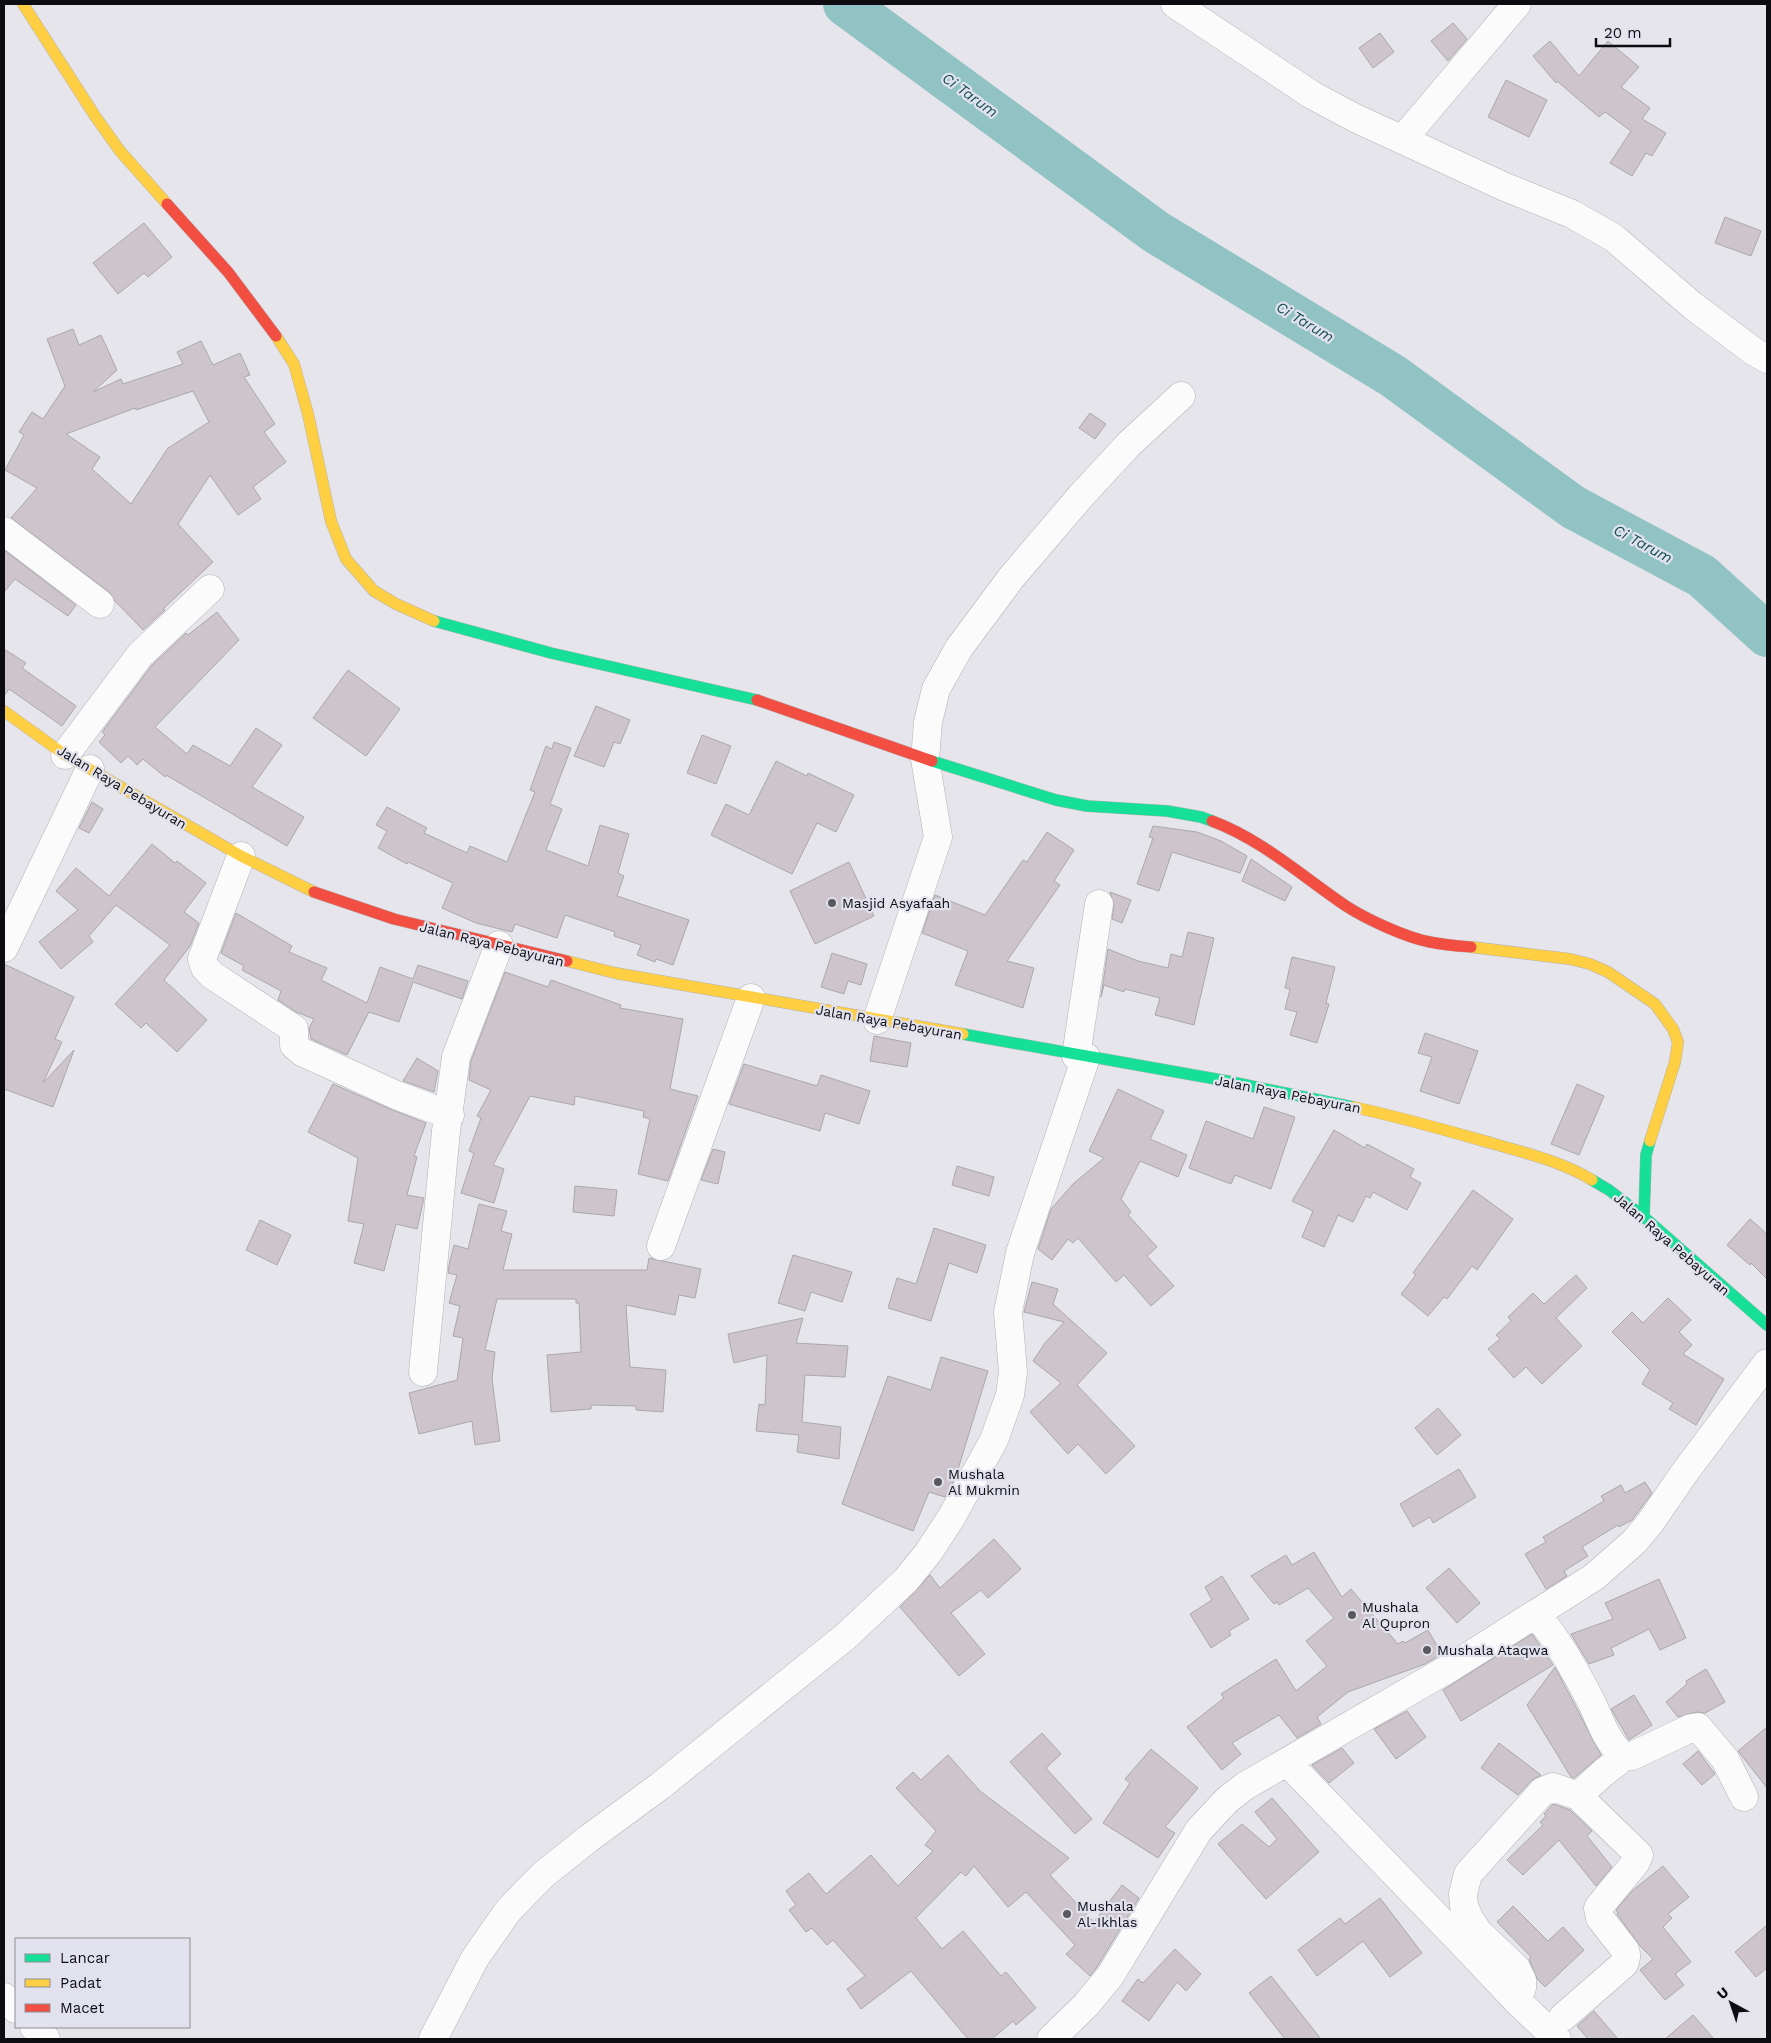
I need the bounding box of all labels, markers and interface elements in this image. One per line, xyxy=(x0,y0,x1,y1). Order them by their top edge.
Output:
scale bar xyxy=(1596,15,1670,47)
text: 20 m xyxy=(1604,24,1642,42)
water label: Ci Tarum xyxy=(939,69,1001,121)
water label: Ci Tarum xyxy=(1273,298,1337,346)
water label: Ci Tarum xyxy=(1610,521,1676,567)
street label: Jalan Raya Pebayuran xyxy=(54,742,190,832)
place label: Masjid Asyafaah xyxy=(842,895,950,911)
marker: Masjid Asyafaah xyxy=(826,897,838,909)
street label: Jalan Raya Pebayuran xyxy=(418,918,566,970)
street label: Jalan Raya Pebayuran xyxy=(815,1001,963,1043)
street label: Jalan Raya Pebayuran xyxy=(1214,1072,1362,1116)
street label: Jalan Raya Pebayuran xyxy=(1611,1189,1733,1299)
place label: Mushala Al Mukmin xyxy=(948,1466,1020,1498)
marker: Mushala Al Mukmin xyxy=(932,1476,944,1488)
place label: Mushala Al Qupron xyxy=(1362,1599,1430,1631)
marker: Mushala Al Qupron xyxy=(1346,1609,1358,1621)
place label: Mushala Ataqwa xyxy=(1437,1642,1548,1658)
marker: Mushala Ataqwa xyxy=(1421,1644,1433,1656)
place label: Mushala Al-Ikhlas xyxy=(1077,1898,1137,1930)
marker: Mushala Al-Ikhlas xyxy=(1061,1908,1073,1920)
legend xyxy=(15,1938,190,2028)
text: Lancar xyxy=(60,1949,110,1967)
text: Padat xyxy=(60,1974,102,1992)
north arrow xyxy=(1706,1978,1756,2028)
text: U xyxy=(1714,1984,1732,2002)
text: Macet xyxy=(60,1999,105,2017)

